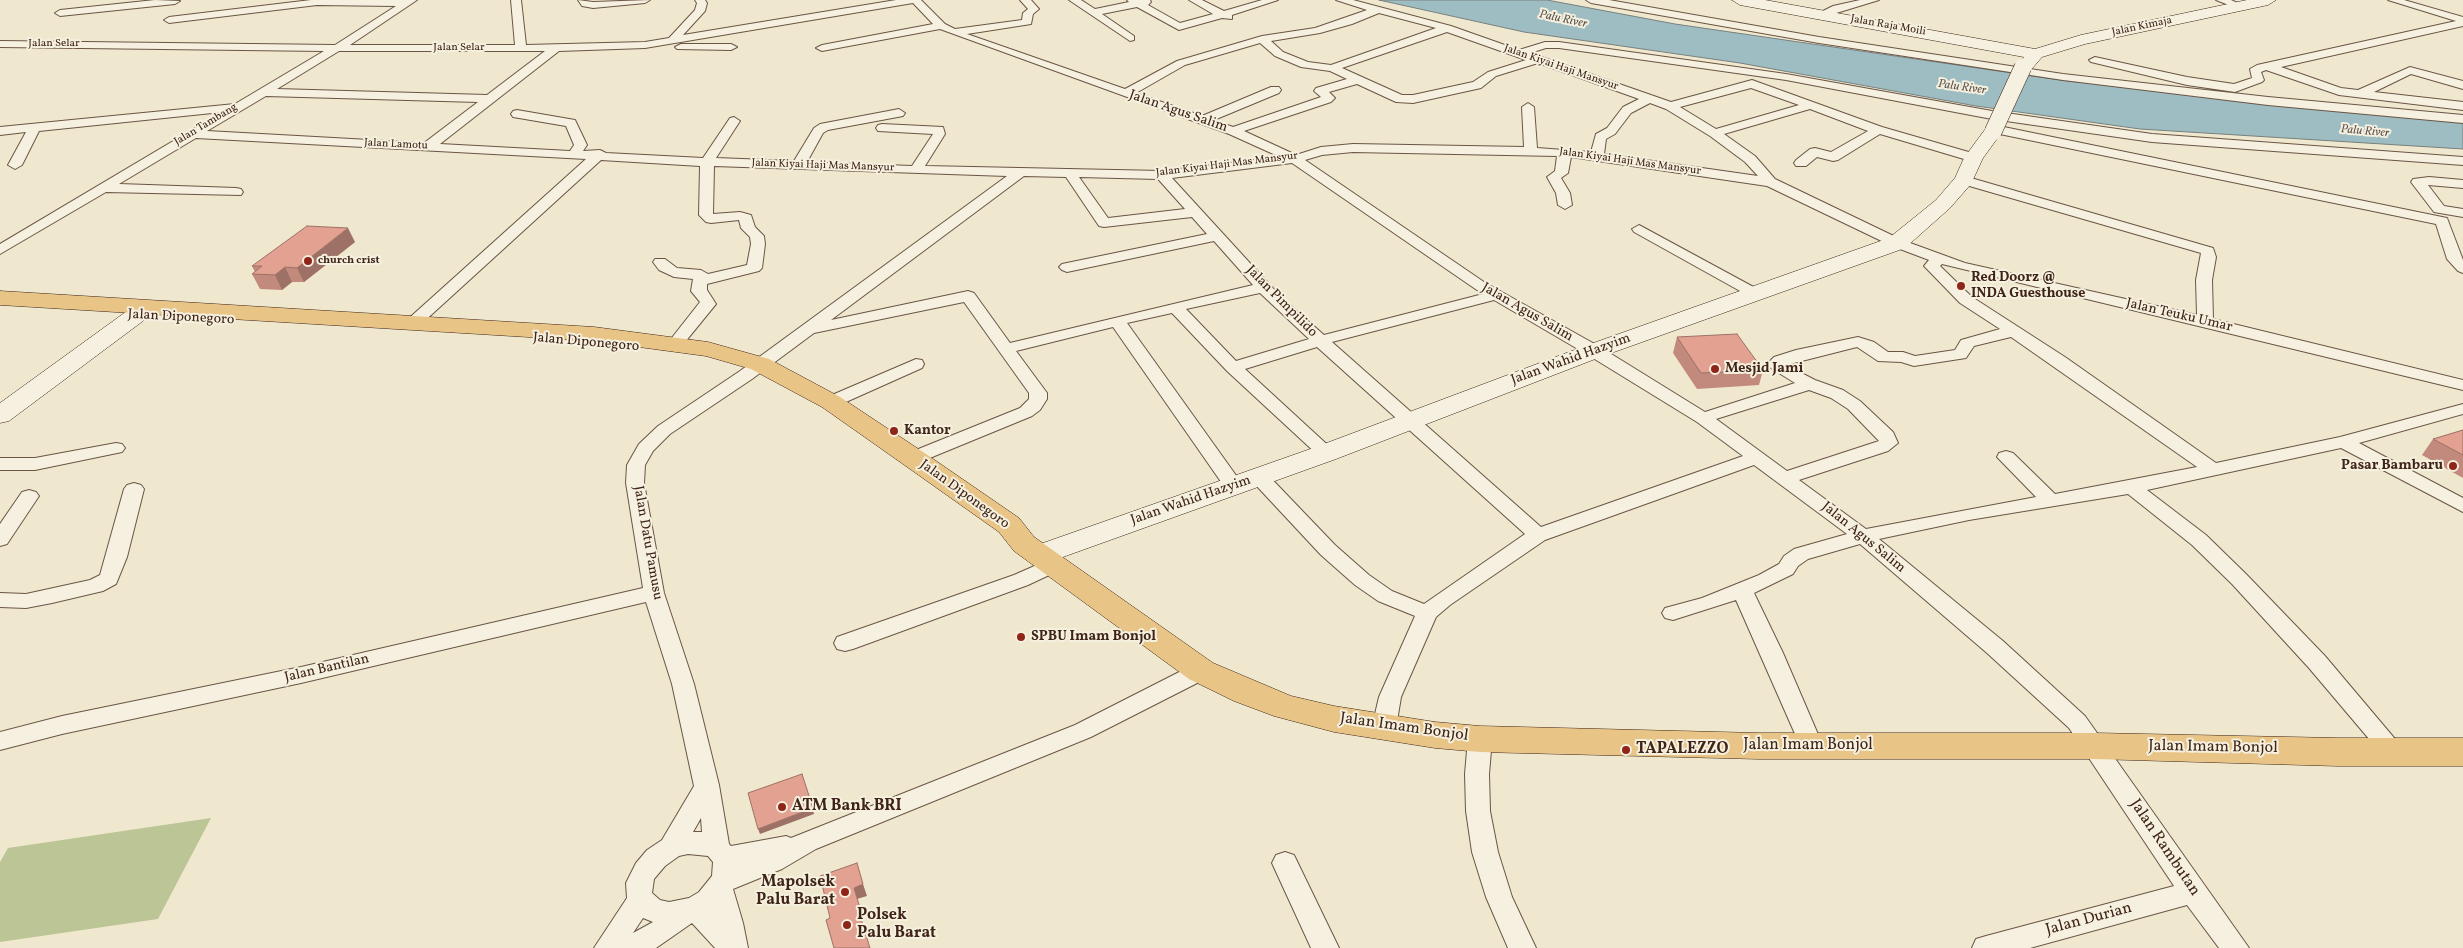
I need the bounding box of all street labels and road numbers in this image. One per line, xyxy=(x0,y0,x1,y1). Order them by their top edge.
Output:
street label: Jalan Raja Moili xyxy=(1849,13,1927,39)
street label: Jalan Kimaja xyxy=(2111,14,2173,40)
street label: Jalan Selar xyxy=(28,37,80,51)
street label: Jalan Selar xyxy=(433,41,485,55)
street label: Jalan Kiyai Haji Mansyur xyxy=(1502,42,1620,94)
street label: Jalan Agus Salim xyxy=(1127,87,1229,137)
street label: Jalan Tambang xyxy=(172,101,240,149)
street label: Jalan Lamotu xyxy=(364,137,428,153)
street label: Jalan Kiyai Haji Mas Mansyur xyxy=(1558,146,1702,178)
street label: Jalan Kiyai Haji Mas Mansyur xyxy=(1155,150,1299,180)
street label: Jalan Kiyai Haji Mas Mansyur xyxy=(751,157,895,175)
street label: Jalan Pimpilido xyxy=(1242,263,1320,341)
street label: Jalan Agus Salim xyxy=(1478,280,1576,346)
street label: Jalan Teuku Umar xyxy=(2124,296,2234,336)
street label: Jalan Diponegoro xyxy=(127,307,235,329)
street label: Jalan Diponegoro xyxy=(532,330,640,356)
street label: Jalan Wahid Hazyim xyxy=(1509,331,1633,389)
street label: Jalan Diponegoro xyxy=(916,457,1012,533)
street label: Jalan Wahid Hazyim xyxy=(1129,473,1253,529)
street label: Jalan Datu Pamusu xyxy=(629,485,665,601)
street label: Jalan Agus Salim xyxy=(1818,499,1908,577)
street label: Jalan Bantilan xyxy=(283,651,371,687)
street label: Jalan Imam Bonjol xyxy=(1339,709,1469,747)
street label: Jalan Imam Bonjol xyxy=(1743,736,1873,756)
street label: Jalan Imam Bonjol xyxy=(2148,737,2278,759)
street label: Jalan Rambutan xyxy=(2125,796,2203,900)
street label: Jalan Durian xyxy=(2044,899,2134,941)

